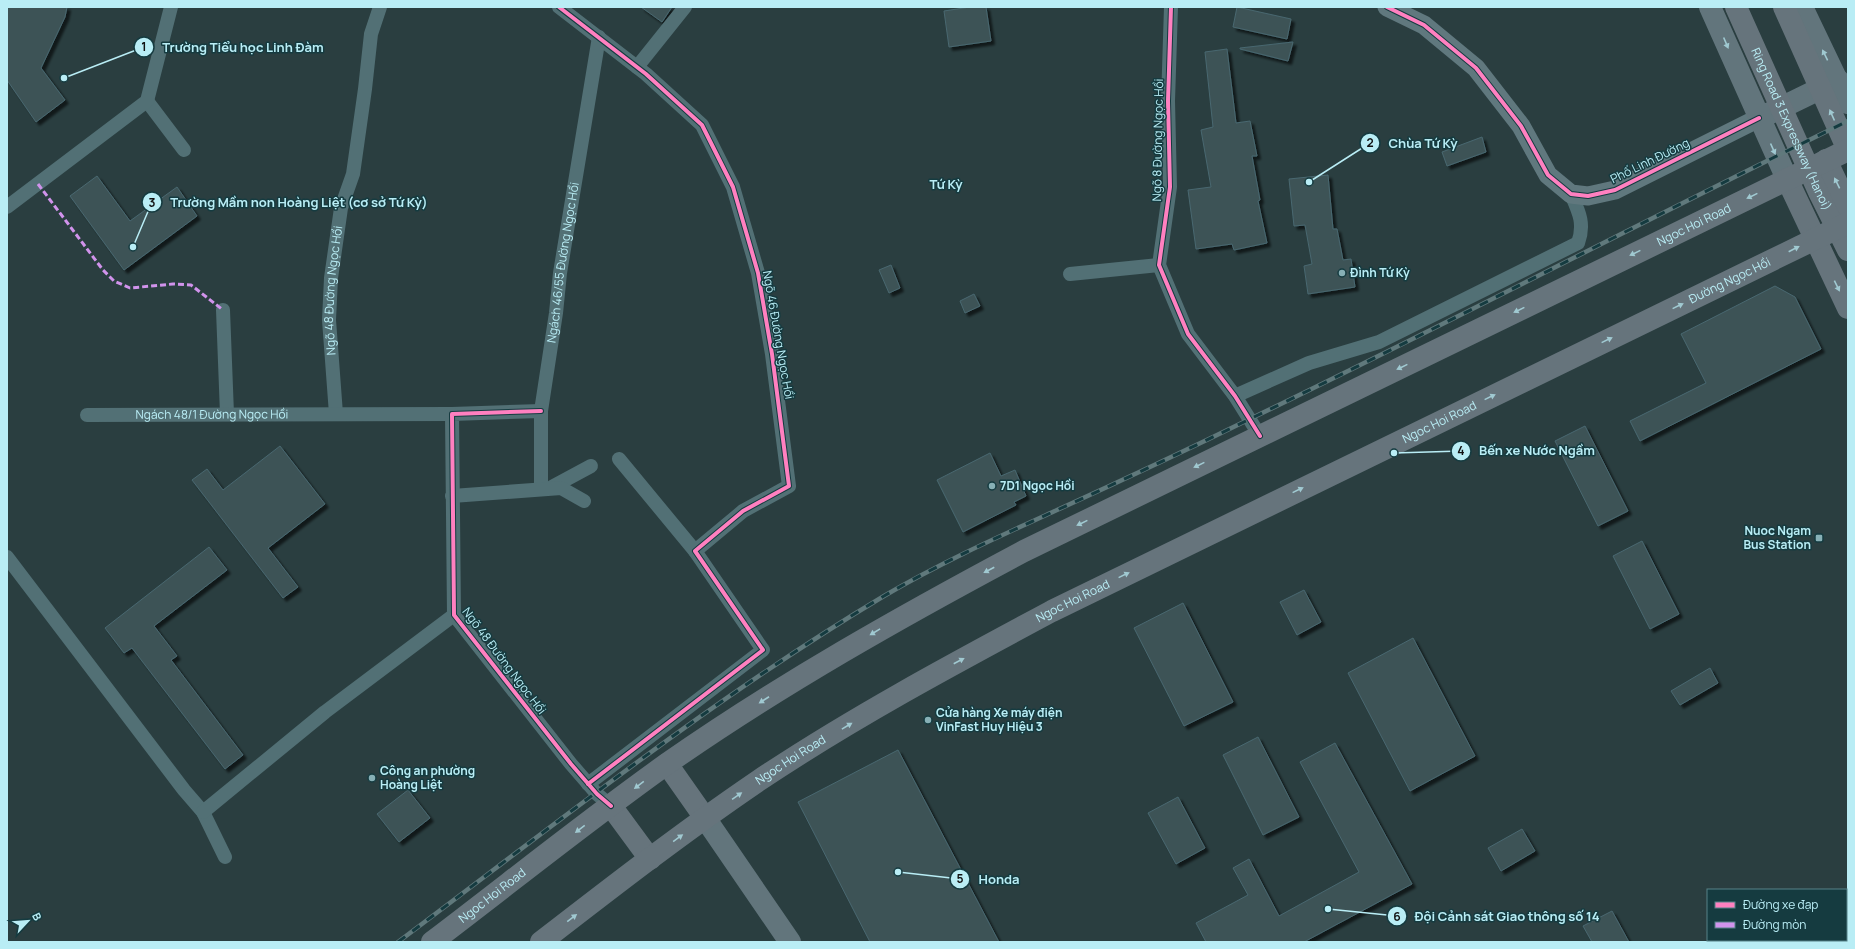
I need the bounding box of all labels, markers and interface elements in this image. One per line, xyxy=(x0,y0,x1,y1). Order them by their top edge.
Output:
callout: Trường Tiểu học Linh Đàm xyxy=(134,35,332,60)
one-way arrow xyxy=(1723,37,1729,48)
text: 1 xyxy=(141,38,147,55)
text: Trường Tiểu học Linh Đàm xyxy=(162,38,324,56)
street label: Ring Road 3 Expressway (Hanoi) xyxy=(1747,45,1836,213)
one-way arrow xyxy=(1822,49,1828,61)
street label: Ngõ 8 Đường Ngọc Hồi xyxy=(1148,78,1167,202)
one-way arrow xyxy=(1829,109,1835,120)
callout: Chùa Tứ Kỳ xyxy=(1360,131,1465,156)
text: 2 xyxy=(1366,134,1374,151)
text: Chùa Tứ Kỳ xyxy=(1388,134,1458,152)
street label: Phố Linh Đường xyxy=(1607,134,1692,187)
one-way arrow xyxy=(1770,143,1776,154)
district label: Tứ Kỳ xyxy=(929,175,963,193)
one-way arrow xyxy=(1834,177,1840,189)
street label: Ngách 46/55 Đường Ngọc Hồi xyxy=(543,181,583,344)
callout: Trường Mầm non Hoàng Liệt (cơ sở Tứ Kỳ) xyxy=(142,190,436,215)
text: Trường Mầm non Hoàng Liệt (cơ sở Tứ Kỳ) xyxy=(170,193,428,211)
one-way arrow xyxy=(1747,193,1758,199)
text: 3 xyxy=(149,194,156,211)
street label: Ngoc Hoi Road xyxy=(1654,199,1734,250)
street label: Ngõ 48 Đường Ngọc Hồi xyxy=(320,225,346,356)
one-way arrow xyxy=(1789,246,1800,252)
one-way arrow xyxy=(1630,250,1641,256)
street label: Đường Ngọc Hồi xyxy=(1686,253,1773,307)
place label: Đình Tứ Kỳ xyxy=(1350,264,1410,281)
marker: Đình Tứ Kỳ xyxy=(1337,268,1347,278)
street label: Ngõ 46 Đường Ngọc Hồi xyxy=(759,269,798,401)
one-way arrow xyxy=(1834,281,1840,292)
one-way arrow xyxy=(1672,303,1683,309)
one-way arrow xyxy=(1513,307,1524,313)
one-way arrow xyxy=(1601,337,1613,344)
one-way arrow xyxy=(1396,364,1407,370)
one-way arrow xyxy=(1484,394,1496,400)
street label: Ngoc Hoi Road xyxy=(1399,396,1479,447)
street label: Ngách 48/1 Đường Ngọc Hồi xyxy=(136,405,288,423)
callout: Bến xe Nước Ngầm xyxy=(1451,438,1603,463)
text: Bến xe Nước Ngầm xyxy=(1479,441,1595,459)
text: 4 xyxy=(1457,442,1465,459)
one-way arrow xyxy=(1193,462,1204,468)
place label: 7D1 Ngọc Hồi xyxy=(1000,477,1075,494)
marker: 7D1 Ngọc Hồi xyxy=(987,481,997,491)
one-way arrow xyxy=(1292,487,1303,494)
one-way arrow xyxy=(1076,519,1088,526)
place label: Nuoc Ngam Bus Station xyxy=(1744,522,1811,553)
marker: Nuoc Ngam Bus Station xyxy=(1814,533,1824,543)
one-way arrow xyxy=(983,566,995,573)
one-way arrow xyxy=(1119,572,1130,579)
street label: Ngoc Hoi Road xyxy=(1033,575,1112,626)
street label: Ngõ 48 Đường Ngọc Hồi xyxy=(459,604,550,718)
one-way arrow xyxy=(869,629,881,636)
one-way arrow xyxy=(953,657,965,664)
one-way arrow xyxy=(759,696,770,704)
place label: Cửa hàng Xe máy điện VinFast Huy Hiệu 3 xyxy=(936,704,1062,735)
marker: Cửa hàng Xe máy điện VinFast Huy Hiệu 3 xyxy=(923,715,933,725)
one-way arrow xyxy=(841,723,853,730)
street label: Ngoc Hoi Road xyxy=(752,731,829,788)
place label: Công an phường Hoàng Liệt xyxy=(380,762,475,793)
marker: Công an phường Hoàng Liệt xyxy=(367,773,377,783)
one-way arrow xyxy=(634,781,645,789)
one-way arrow xyxy=(732,792,742,800)
one-way arrow xyxy=(574,825,585,833)
one-way arrow xyxy=(672,834,683,843)
street label: Ngoc Hoi Road xyxy=(455,864,529,927)
callout: Honda xyxy=(950,867,1027,892)
text: 5 xyxy=(956,870,964,887)
text: Honda xyxy=(979,870,1019,888)
legend xyxy=(1707,889,1847,941)
text: Đường xe đạp xyxy=(1743,896,1818,913)
north arrow xyxy=(8,901,48,941)
callout: Đội Cảnh sát Giao thông số 14 xyxy=(1387,904,1608,929)
text: Đội Cảnh sát Giao thông số 14 xyxy=(1414,907,1600,925)
text: 6 xyxy=(1393,908,1401,925)
text: B xyxy=(29,910,46,923)
one-way arrow xyxy=(566,914,577,923)
text: Đường mòn xyxy=(1743,916,1806,933)

